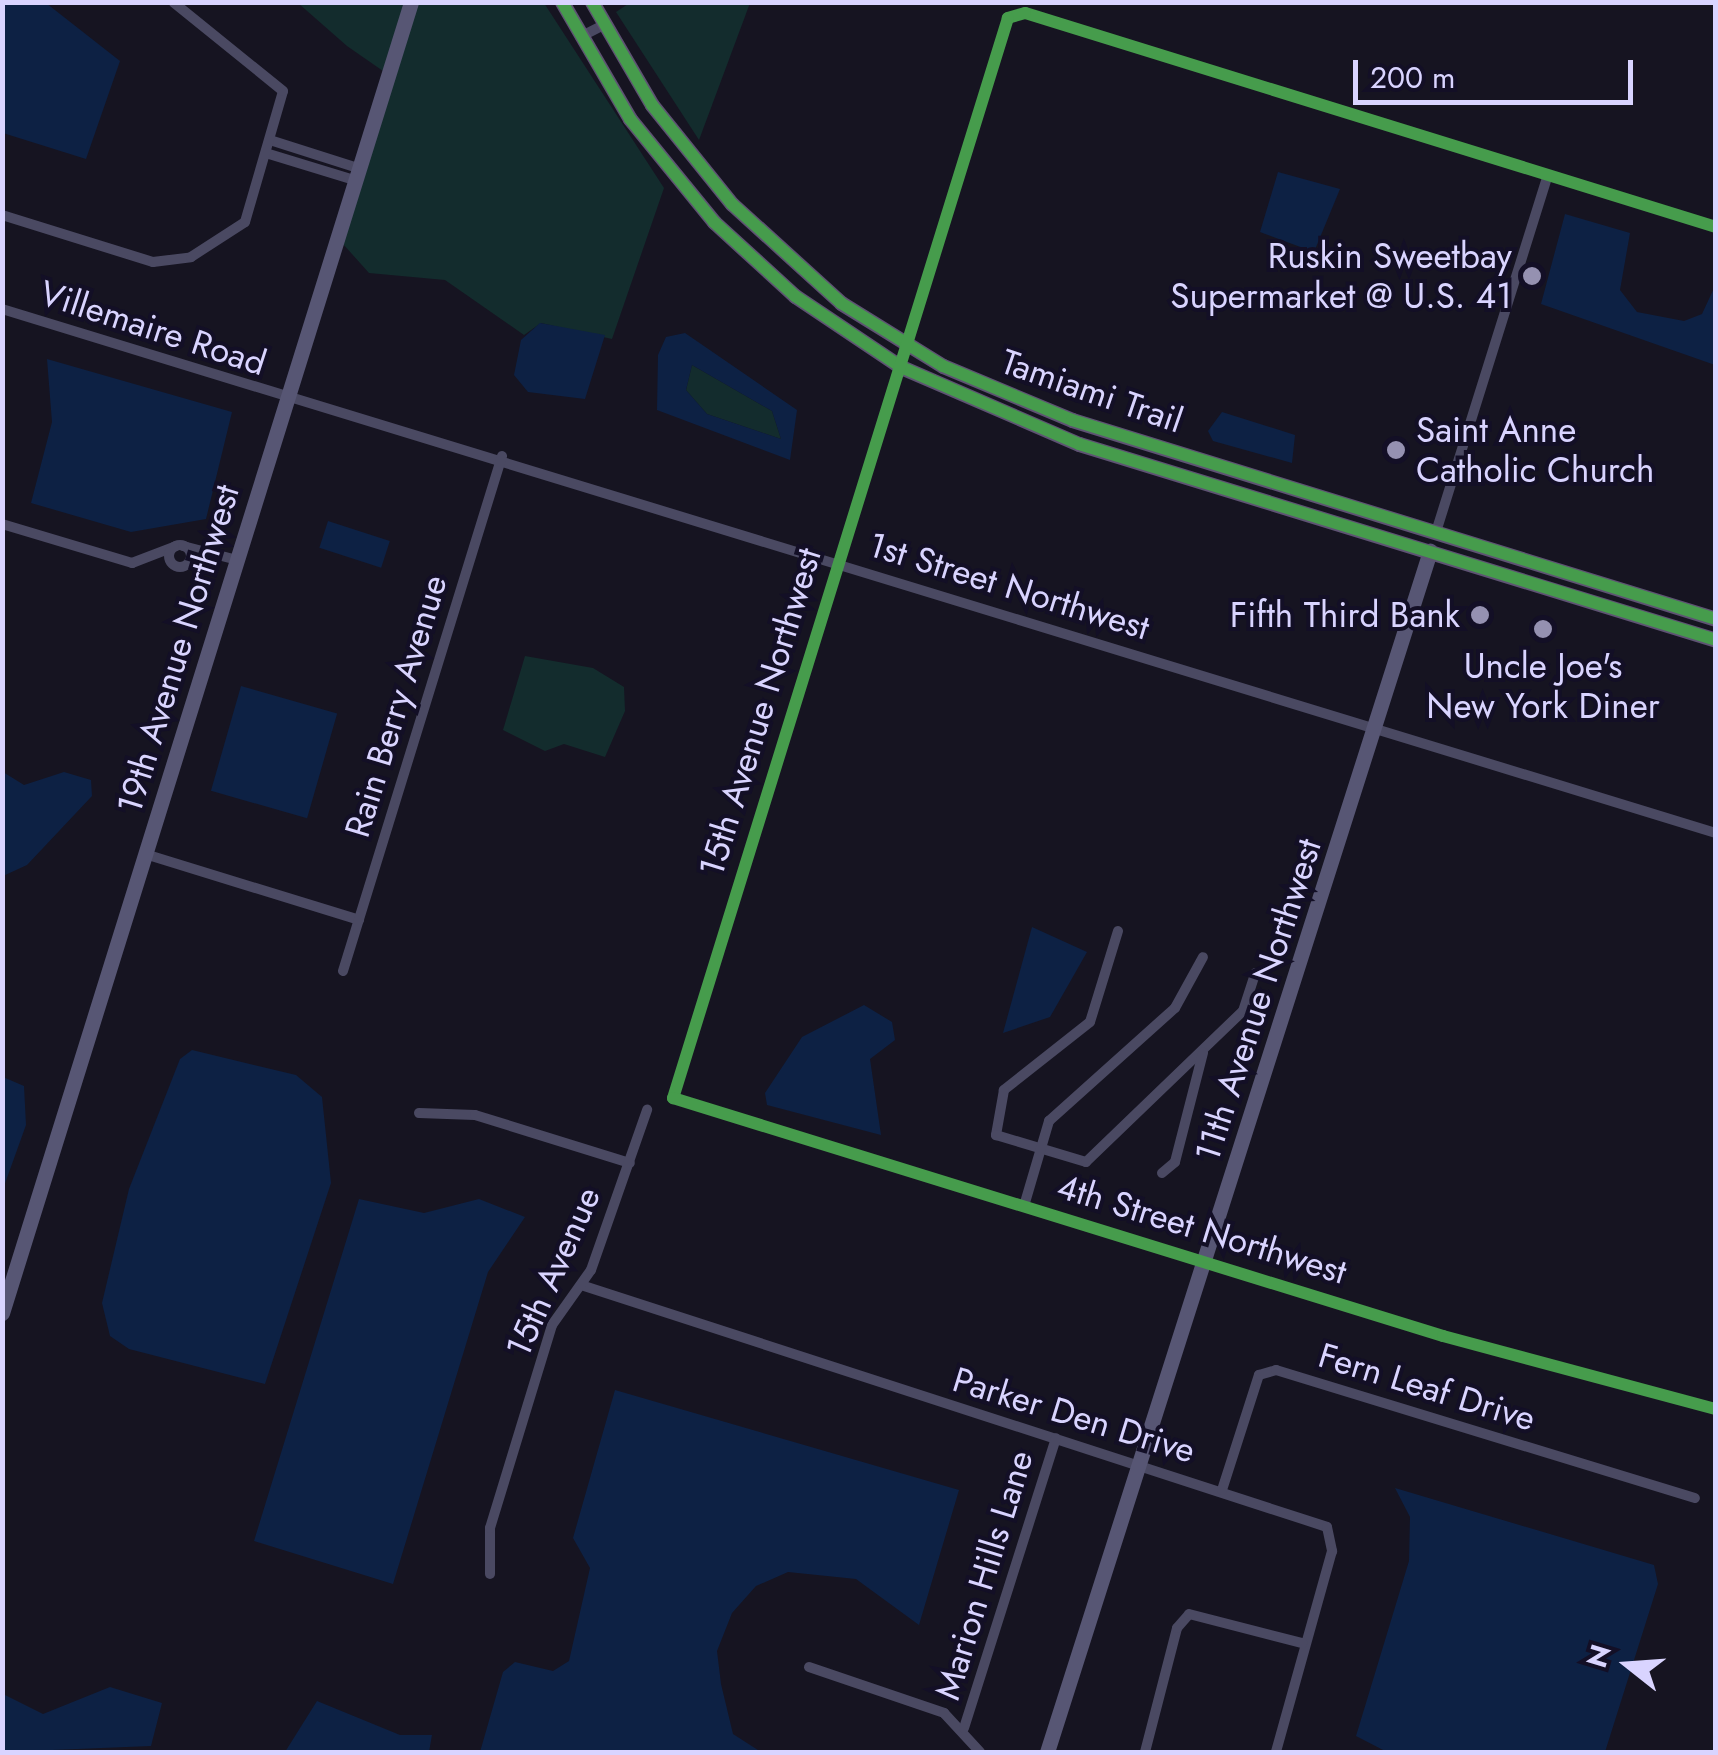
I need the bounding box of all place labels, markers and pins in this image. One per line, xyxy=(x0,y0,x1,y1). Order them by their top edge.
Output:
place label: Ruskin Sweetbay Supermarket @ U.S. 41 xyxy=(1170,235,1512,317)
marker: Ruskin Sweetbay Supermarket @ U.S. 41 xyxy=(1521,265,1543,287)
place label: Saint Anne Catholic Church xyxy=(1416,409,1654,491)
marker: Saint Anne Catholic Church xyxy=(1385,439,1407,461)
place label: Fifth Third Bank xyxy=(1230,594,1460,636)
marker: Fifth Third Bank xyxy=(1469,604,1491,626)
marker: Uncle Joe's New York Diner xyxy=(1532,618,1554,640)
place label: Uncle Joe's New York Diner xyxy=(1426,645,1660,727)

